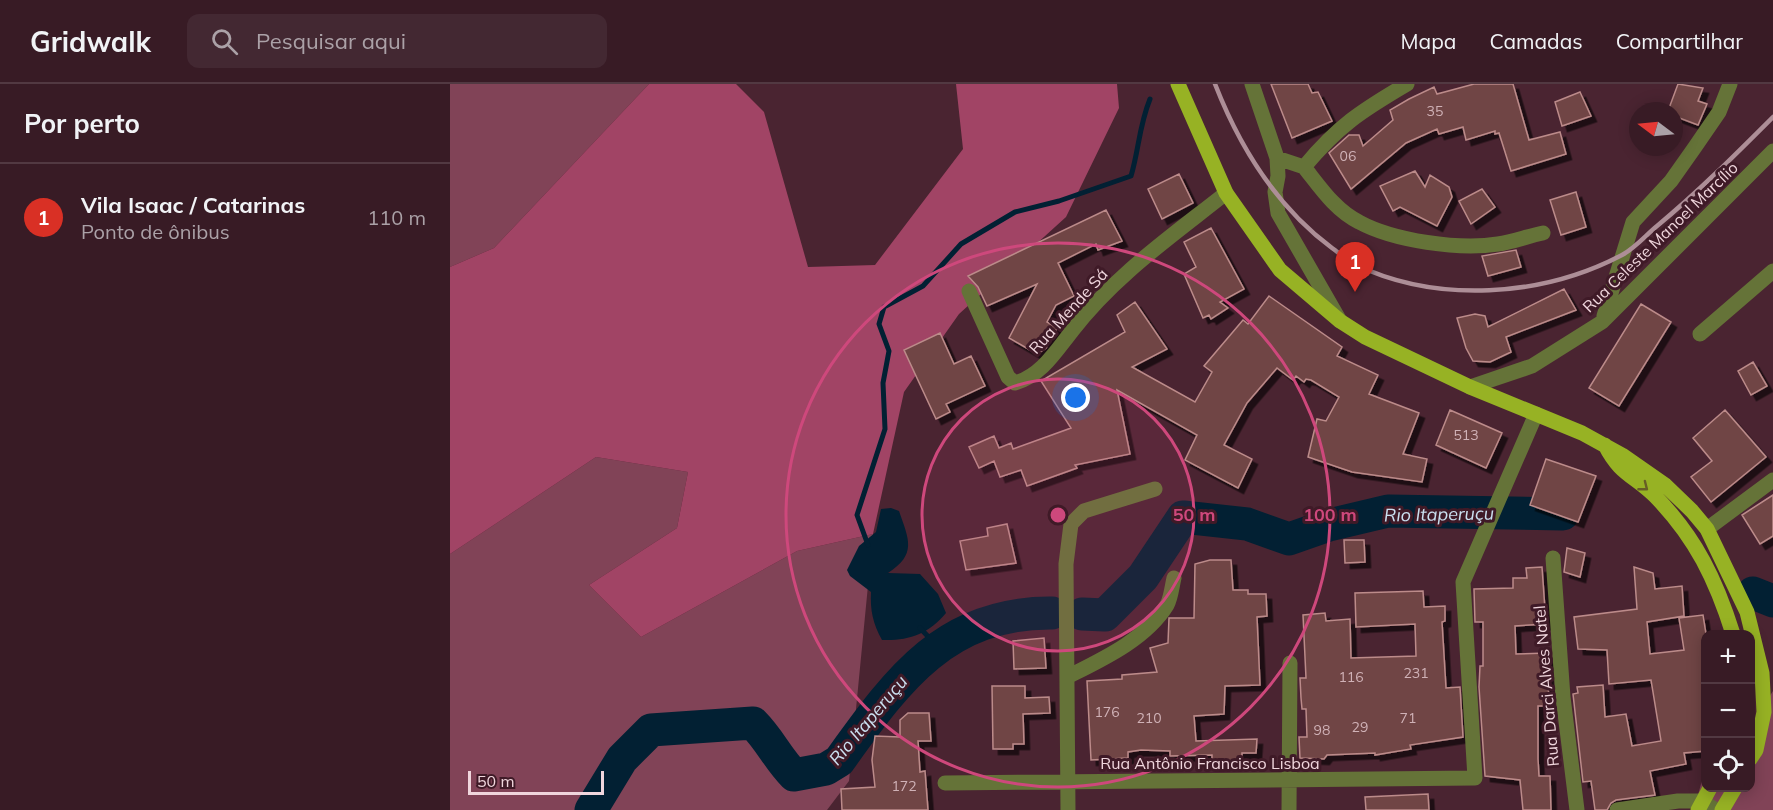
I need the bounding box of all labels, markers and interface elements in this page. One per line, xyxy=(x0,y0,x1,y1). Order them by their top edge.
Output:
search box xyxy=(187,14,607,68)
text: Gridwalk xyxy=(30,24,151,59)
icon: search xyxy=(208,25,241,58)
text: Pesquisar aqui xyxy=(256,27,406,55)
text: Mapa xyxy=(1401,28,1456,54)
text: Camadas xyxy=(1489,28,1583,54)
text: Compartilhar xyxy=(1616,28,1743,54)
house number: 35 xyxy=(1427,102,1443,120)
north arrow xyxy=(1629,102,1683,156)
text: Por perto xyxy=(24,107,140,140)
house number: 06 xyxy=(1340,147,1356,165)
street label: Rua Celeste Manoel Marcílio xyxy=(1578,158,1742,316)
text: Vila Isaac / Catarinas xyxy=(81,191,305,219)
text: 1 xyxy=(38,205,50,230)
text: 110 m xyxy=(367,205,426,230)
text: Ponto de ônibus xyxy=(81,219,230,244)
pin: 1 xyxy=(1336,242,1374,292)
street label: Rua Mende Sá xyxy=(1024,264,1112,358)
your location xyxy=(1061,383,1090,412)
house number: 513 xyxy=(1453,426,1479,444)
one-way arrow xyxy=(1637,480,1648,491)
water label: Rio Itaperuçu xyxy=(1384,502,1494,526)
text: 50 m xyxy=(1173,503,1215,526)
text: 100 m xyxy=(1303,503,1357,526)
centre of rings xyxy=(1048,505,1068,525)
street label: Rua Darci Alves Natel xyxy=(1529,605,1563,767)
map controls xyxy=(1701,630,1755,792)
button: + xyxy=(1701,630,1755,684)
house number: 231 xyxy=(1403,664,1429,682)
house number: 116 xyxy=(1338,668,1364,686)
water label: Rio Itaperuçu xyxy=(824,670,912,770)
button: − xyxy=(1701,684,1755,738)
house number: 176 xyxy=(1094,703,1120,721)
house number: 210 xyxy=(1136,709,1162,727)
house number: 71 xyxy=(1400,709,1416,727)
house number: 29 xyxy=(1352,718,1368,736)
house number: 98 xyxy=(1314,721,1330,739)
button: locate xyxy=(1701,738,1755,792)
street label: Rua Antônio Francisco Lisboa xyxy=(1100,753,1320,773)
scale bar xyxy=(468,768,604,796)
text: 50 m xyxy=(477,771,514,791)
house number: 172 xyxy=(891,777,917,795)

